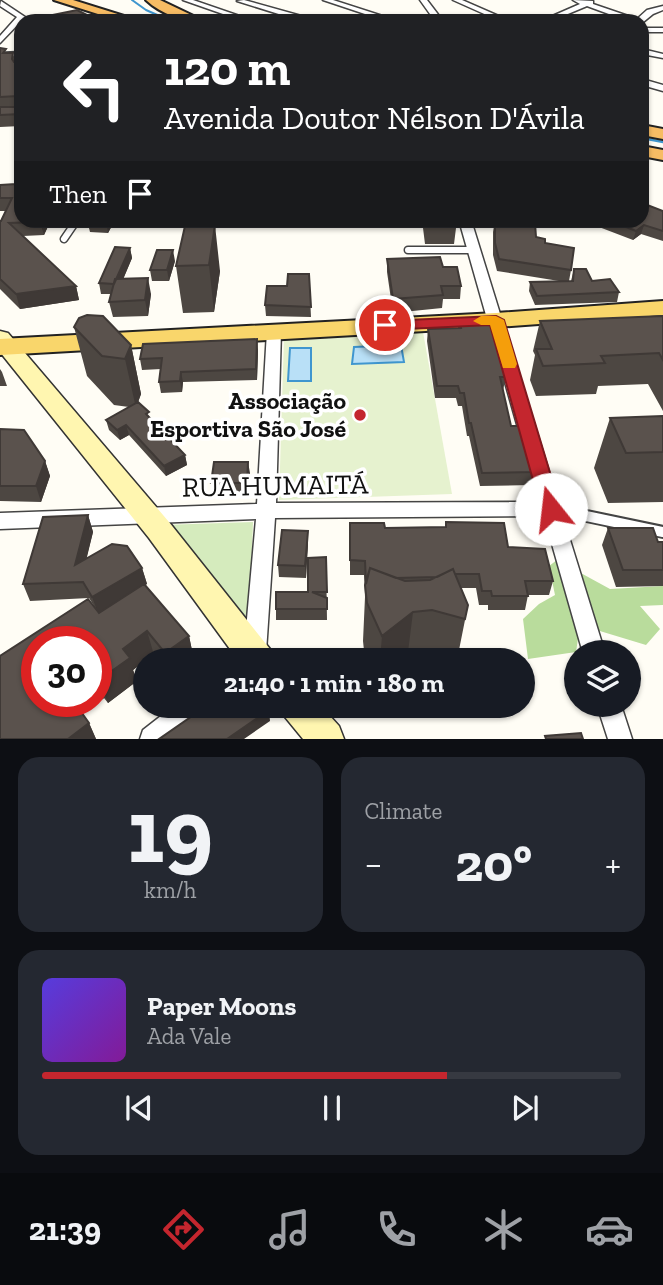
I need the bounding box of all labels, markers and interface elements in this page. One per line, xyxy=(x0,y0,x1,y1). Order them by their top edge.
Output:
text: 120 m xyxy=(164,39,290,98)
icon: left xyxy=(49,42,140,133)
text: Avenida Doutor Nélson D'Ávila xyxy=(164,99,585,137)
icon: arrive xyxy=(121,175,159,213)
text: Then xyxy=(49,178,107,210)
pin xyxy=(355,295,415,355)
icon: arrive xyxy=(366,306,404,344)
place label: Associação Esportiva São José xyxy=(150,386,346,443)
marker: Associação Esportiva São José xyxy=(352,407,368,423)
street label: RUA HUMAITÁ xyxy=(182,467,369,504)
position arrow xyxy=(514,472,588,546)
speed limit sign: 30 xyxy=(21,626,112,717)
map controls xyxy=(564,640,641,717)
button: layers xyxy=(564,640,641,717)
text: 21:40 · 1 min · 180 m xyxy=(224,667,444,699)
text: 19 xyxy=(128,776,213,885)
text: Climate xyxy=(365,797,442,825)
text: 20° xyxy=(455,832,532,894)
text: − xyxy=(365,841,382,887)
text: + xyxy=(605,841,621,887)
text: km/h xyxy=(144,876,197,904)
text: Paper Moons xyxy=(147,990,296,1022)
text: Ada Vale xyxy=(147,1022,231,1050)
icon: previous xyxy=(120,1089,158,1127)
icon: pause xyxy=(313,1089,351,1127)
icon: next xyxy=(506,1089,544,1127)
icon: directions xyxy=(159,1205,208,1254)
icon: music xyxy=(265,1205,314,1254)
icon: phone xyxy=(372,1205,421,1254)
icon: climate xyxy=(479,1205,528,1254)
icon: car xyxy=(585,1205,634,1254)
text: 21:39 xyxy=(29,1210,101,1248)

